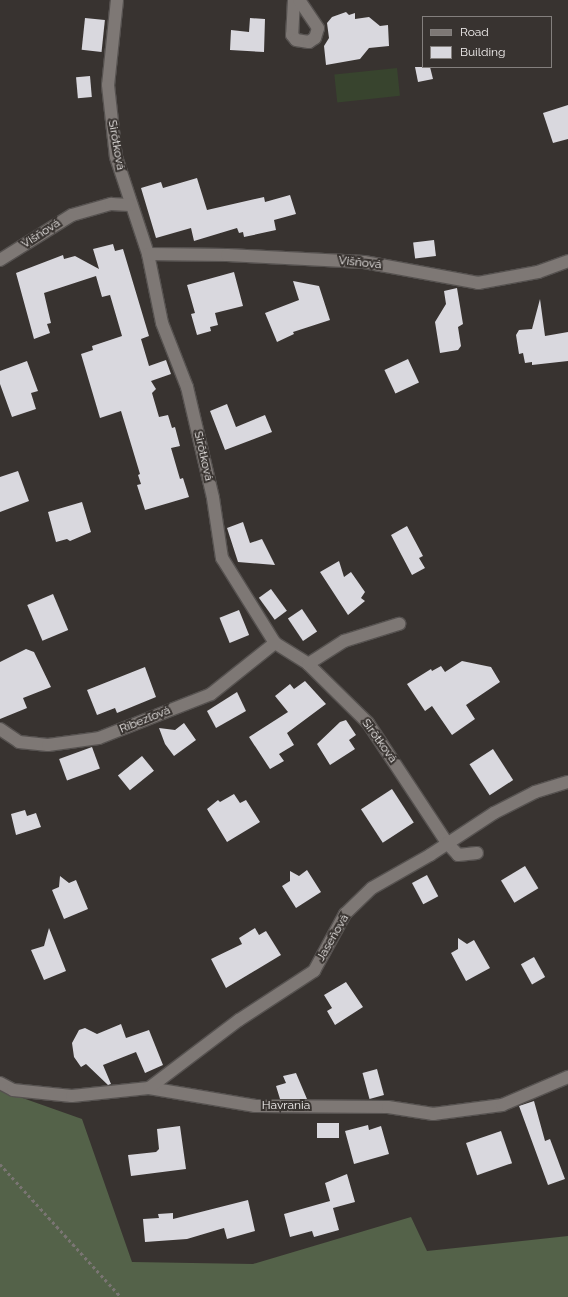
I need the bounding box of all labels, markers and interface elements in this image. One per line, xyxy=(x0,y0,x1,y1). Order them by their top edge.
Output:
legend xyxy=(422,16,552,68)
text: Road xyxy=(460,25,489,39)
text: Building xyxy=(460,45,506,59)
street label: Sirôtková xyxy=(105,119,127,171)
street label: Višňová xyxy=(19,216,63,252)
street label: Višňová xyxy=(338,254,382,272)
street label: Sirôtková xyxy=(190,430,216,482)
street label: Ríbezľová xyxy=(117,703,173,737)
street label: Sirôtková xyxy=(358,716,400,766)
street label: Jaseňová xyxy=(314,912,352,964)
street label: Havrania xyxy=(262,1099,310,1113)

